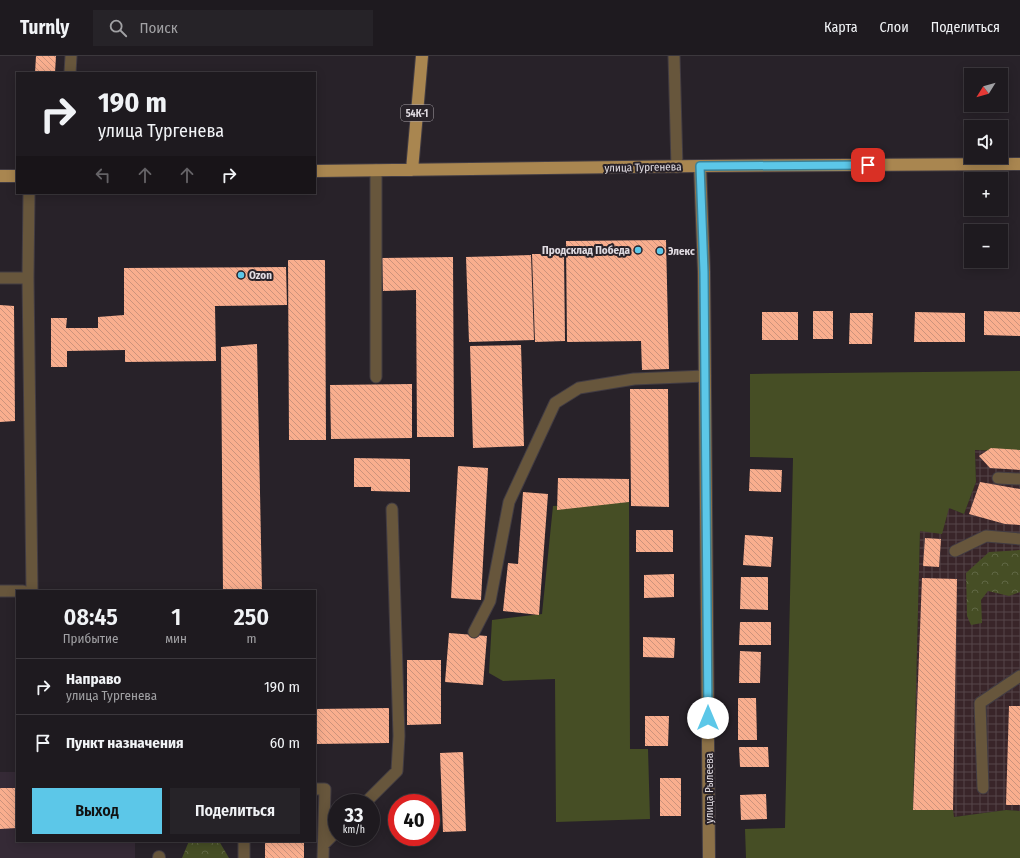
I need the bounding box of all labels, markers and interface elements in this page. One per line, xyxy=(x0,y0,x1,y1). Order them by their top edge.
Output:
search box xyxy=(93,10,373,46)
text: Turnly xyxy=(20,16,69,39)
icon: search xyxy=(107,17,129,39)
text: Поиск xyxy=(139,19,178,37)
text: Карта xyxy=(824,19,858,36)
text: Слои xyxy=(880,19,909,36)
text: Поделиться xyxy=(931,19,1000,36)
north arrow xyxy=(964,68,1008,112)
map controls xyxy=(964,68,1008,268)
text: 190 m xyxy=(98,86,167,119)
icon: right xyxy=(32,88,84,140)
road number: 54К-1 xyxy=(401,105,433,121)
text: улица Тургенева xyxy=(98,120,224,142)
button: sound xyxy=(964,120,1008,164)
pin xyxy=(851,148,885,182)
icon: arrive xyxy=(857,154,879,176)
street label: улица Тургенева xyxy=(604,160,682,175)
icon: left xyxy=(92,164,114,186)
icon: ahead xyxy=(134,164,156,186)
icon: ahead xyxy=(176,164,198,186)
icon: right xyxy=(218,164,240,186)
button: + xyxy=(964,172,1008,216)
button: − xyxy=(964,224,1008,268)
place label: Продсклад Победа xyxy=(542,244,631,257)
marker: Продсклад Победа xyxy=(633,245,643,255)
place label: Элекс xyxy=(668,245,695,258)
marker: Элекс xyxy=(655,246,665,256)
place label: Ozon xyxy=(249,269,272,282)
marker: Ozon xyxy=(236,270,246,280)
text: 08:45 xyxy=(63,603,118,631)
text: 1 xyxy=(171,603,181,631)
text: 250 xyxy=(234,603,269,631)
text: Прибытие xyxy=(63,631,119,646)
text: мин xyxy=(165,631,187,646)
text: m xyxy=(247,631,257,646)
text: Направо xyxy=(66,670,121,688)
icon: right xyxy=(32,676,54,698)
text: 190 m xyxy=(264,678,300,696)
text: улица Тургенева xyxy=(66,688,157,703)
position arrow xyxy=(687,697,729,739)
icon: arrive xyxy=(32,732,54,754)
text: Пункт назначения xyxy=(66,734,184,752)
text: 60 m xyxy=(270,734,300,752)
street label: улица Рылеева xyxy=(703,753,716,823)
button: Выход xyxy=(32,788,162,834)
button: Поделиться xyxy=(170,788,300,834)
speed limit sign: 40 xyxy=(388,794,440,846)
text: 33 xyxy=(345,803,363,827)
text: km/h xyxy=(343,824,365,836)

